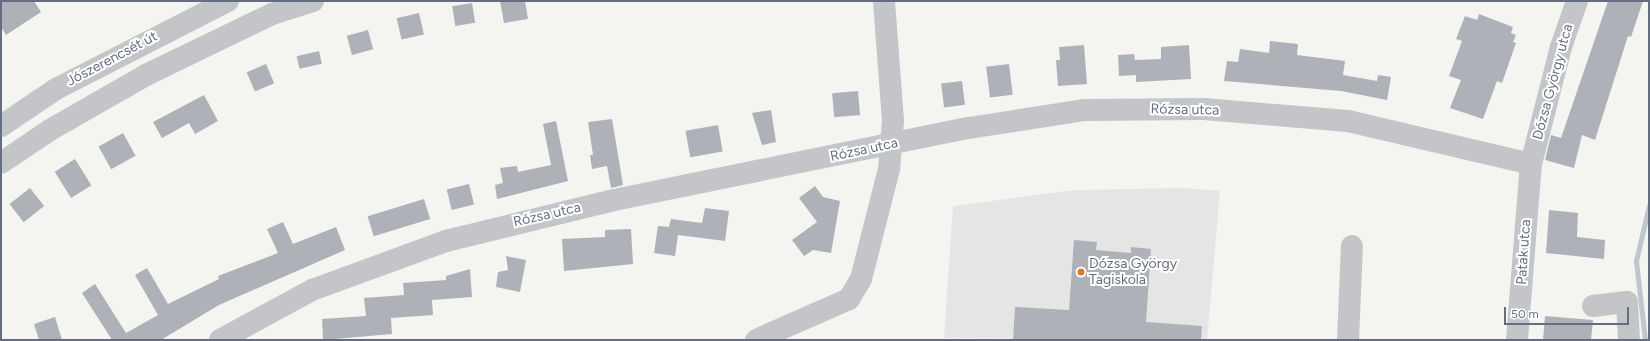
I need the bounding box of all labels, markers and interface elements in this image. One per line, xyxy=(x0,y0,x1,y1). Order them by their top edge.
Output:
street label: Dózsa György utca xyxy=(1529,22,1577,142)
street label: Jószerencsét út xyxy=(64,28,160,90)
street label: Rózsa utca xyxy=(1151,101,1219,119)
street label: Rózsa utca xyxy=(829,135,899,165)
street label: Rózsa utca xyxy=(512,199,582,231)
street label: Patak utca xyxy=(1513,219,1535,285)
place label: Dózsa György Tagiskola xyxy=(1089,256,1177,288)
marker: Dózsa György Tagiskola xyxy=(1076,267,1086,277)
scale bar xyxy=(1506,299,1631,325)
text: 50 m xyxy=(1511,307,1539,321)

